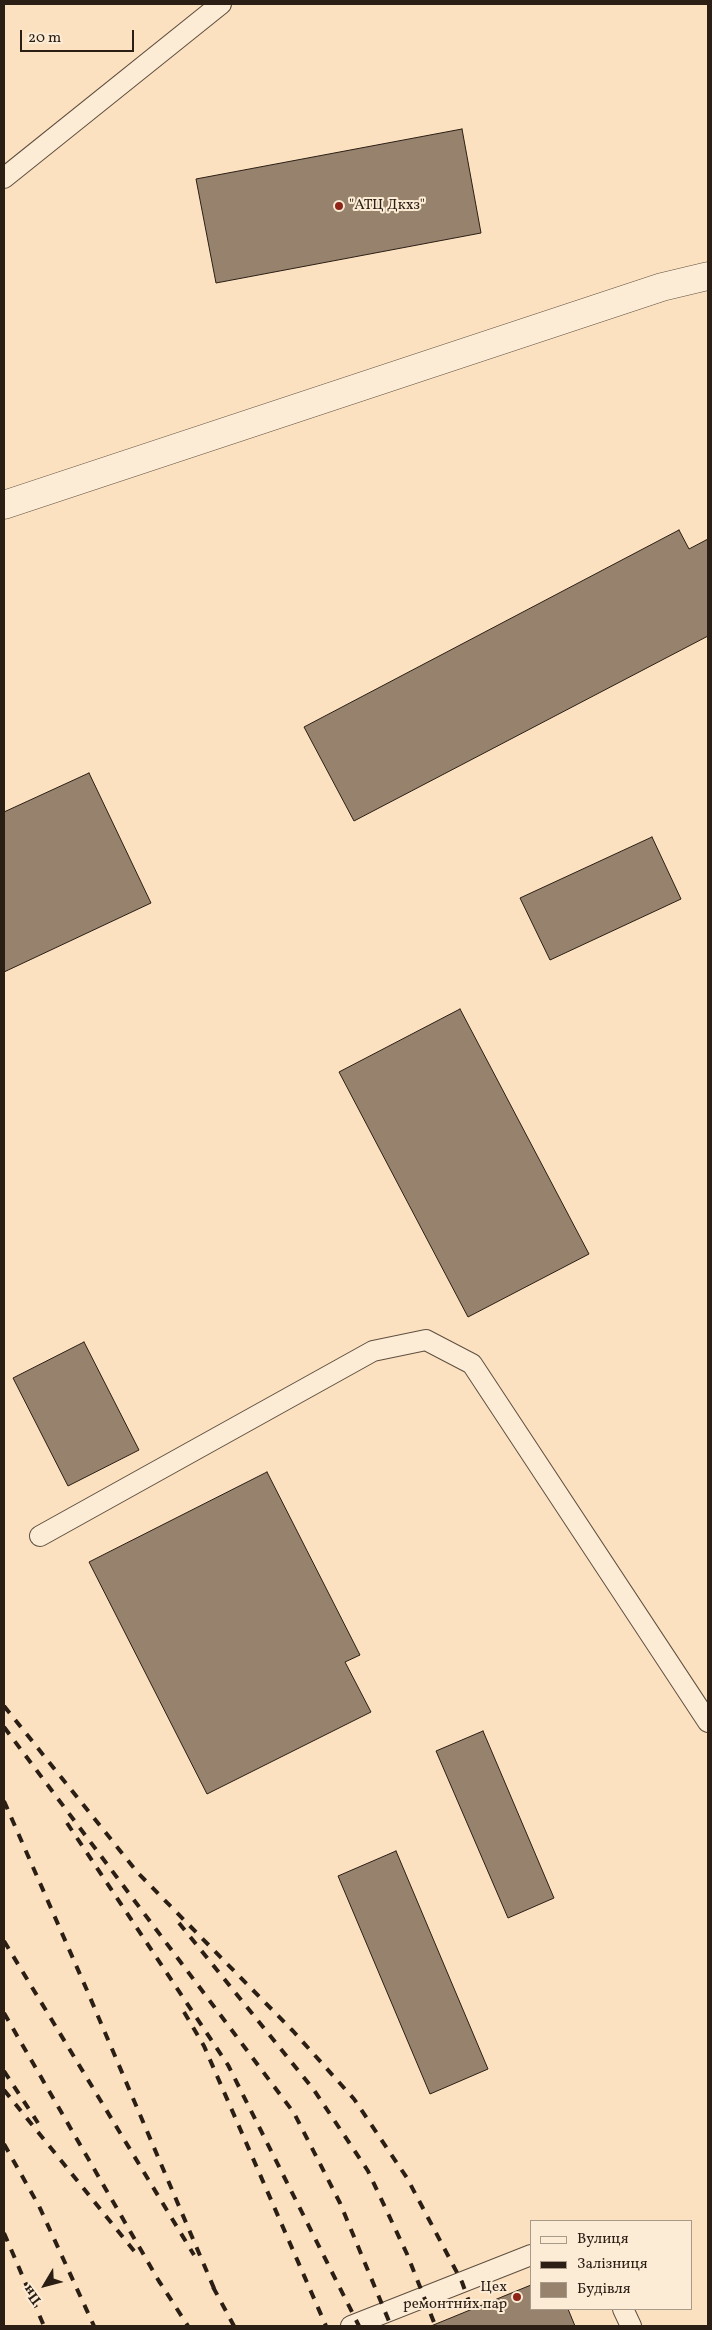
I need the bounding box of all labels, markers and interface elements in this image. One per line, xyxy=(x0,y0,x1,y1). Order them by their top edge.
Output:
scale bar xyxy=(22,20,136,52)
text: 20 m xyxy=(28,28,61,49)
place label: "АТЦ Дкхз" xyxy=(349,197,425,215)
marker: "АТЦ Дкхз" xyxy=(333,200,345,212)
legend xyxy=(530,2220,692,2310)
text: Вулиця xyxy=(577,2229,628,2250)
text: Залізниця xyxy=(577,2254,648,2275)
north arrow xyxy=(20,2260,70,2310)
place label: Цех ремонтних пар xyxy=(403,2279,507,2314)
text: Будівля xyxy=(577,2279,631,2300)
text: Пн xyxy=(19,2281,46,2308)
marker: Цех ремонтних пар xyxy=(511,2291,523,2303)

